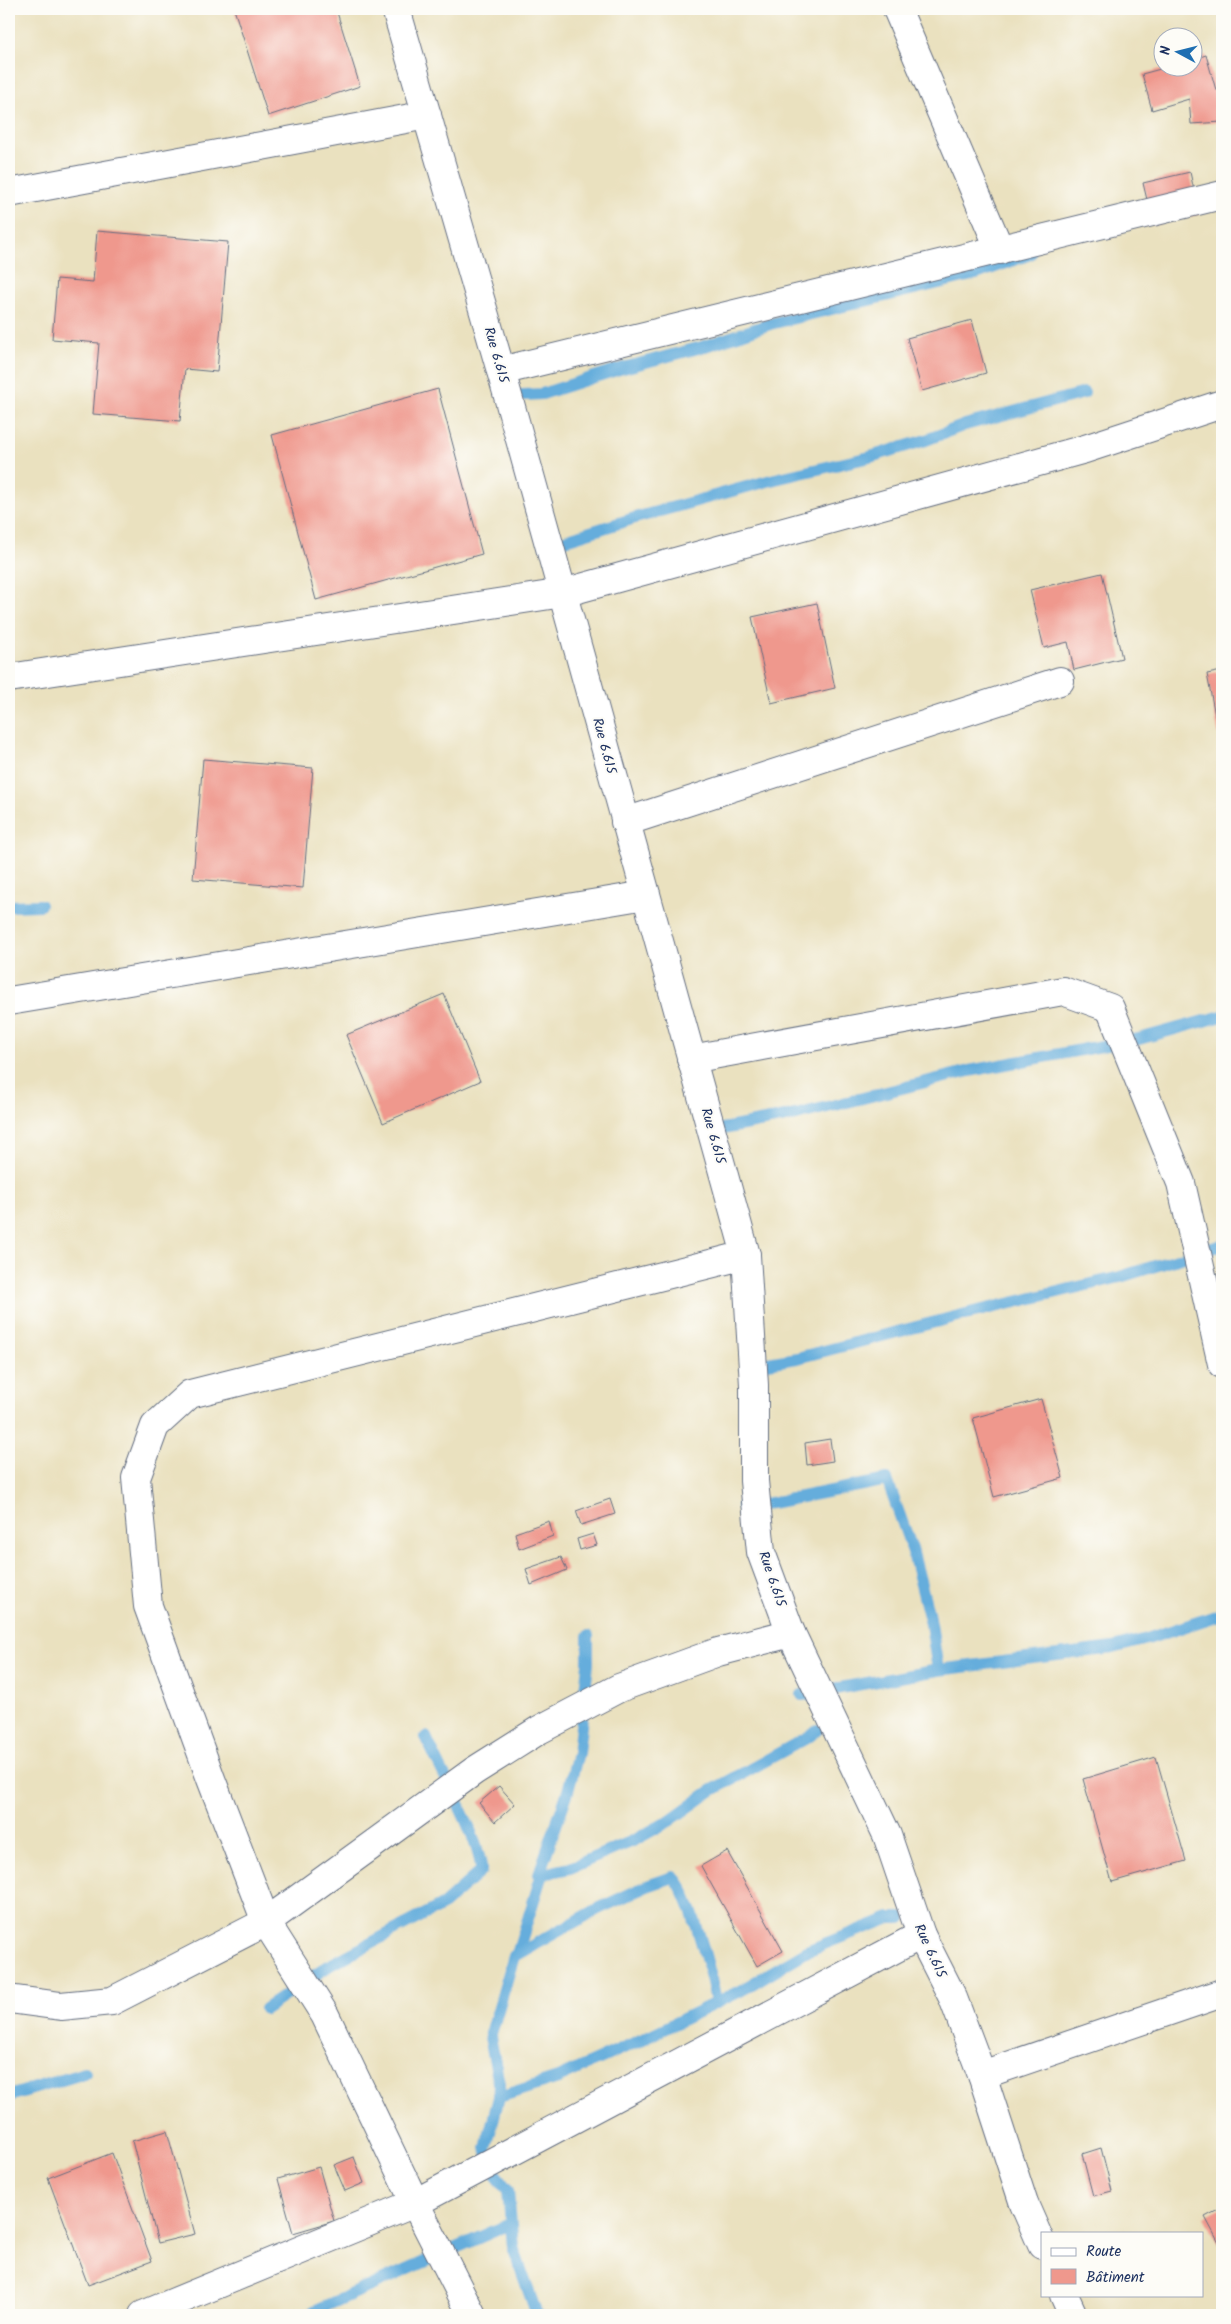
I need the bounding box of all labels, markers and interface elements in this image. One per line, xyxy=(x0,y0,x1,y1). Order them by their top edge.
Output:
north arrow xyxy=(1154,28,1204,78)
text: N xyxy=(1155,45,1178,56)
street label: Rue 6.615 xyxy=(477,324,515,387)
street label: Rue 6.615 xyxy=(586,715,622,778)
street label: Rue 6.615 xyxy=(694,1105,732,1168)
street label: Rue 6.615 xyxy=(752,1548,792,1611)
street label: Rue 6.615 xyxy=(908,1920,953,1983)
legend xyxy=(1041,2232,1204,2296)
text: Route xyxy=(1086,2240,1122,2264)
text: Bâtiment xyxy=(1086,2266,1145,2290)

